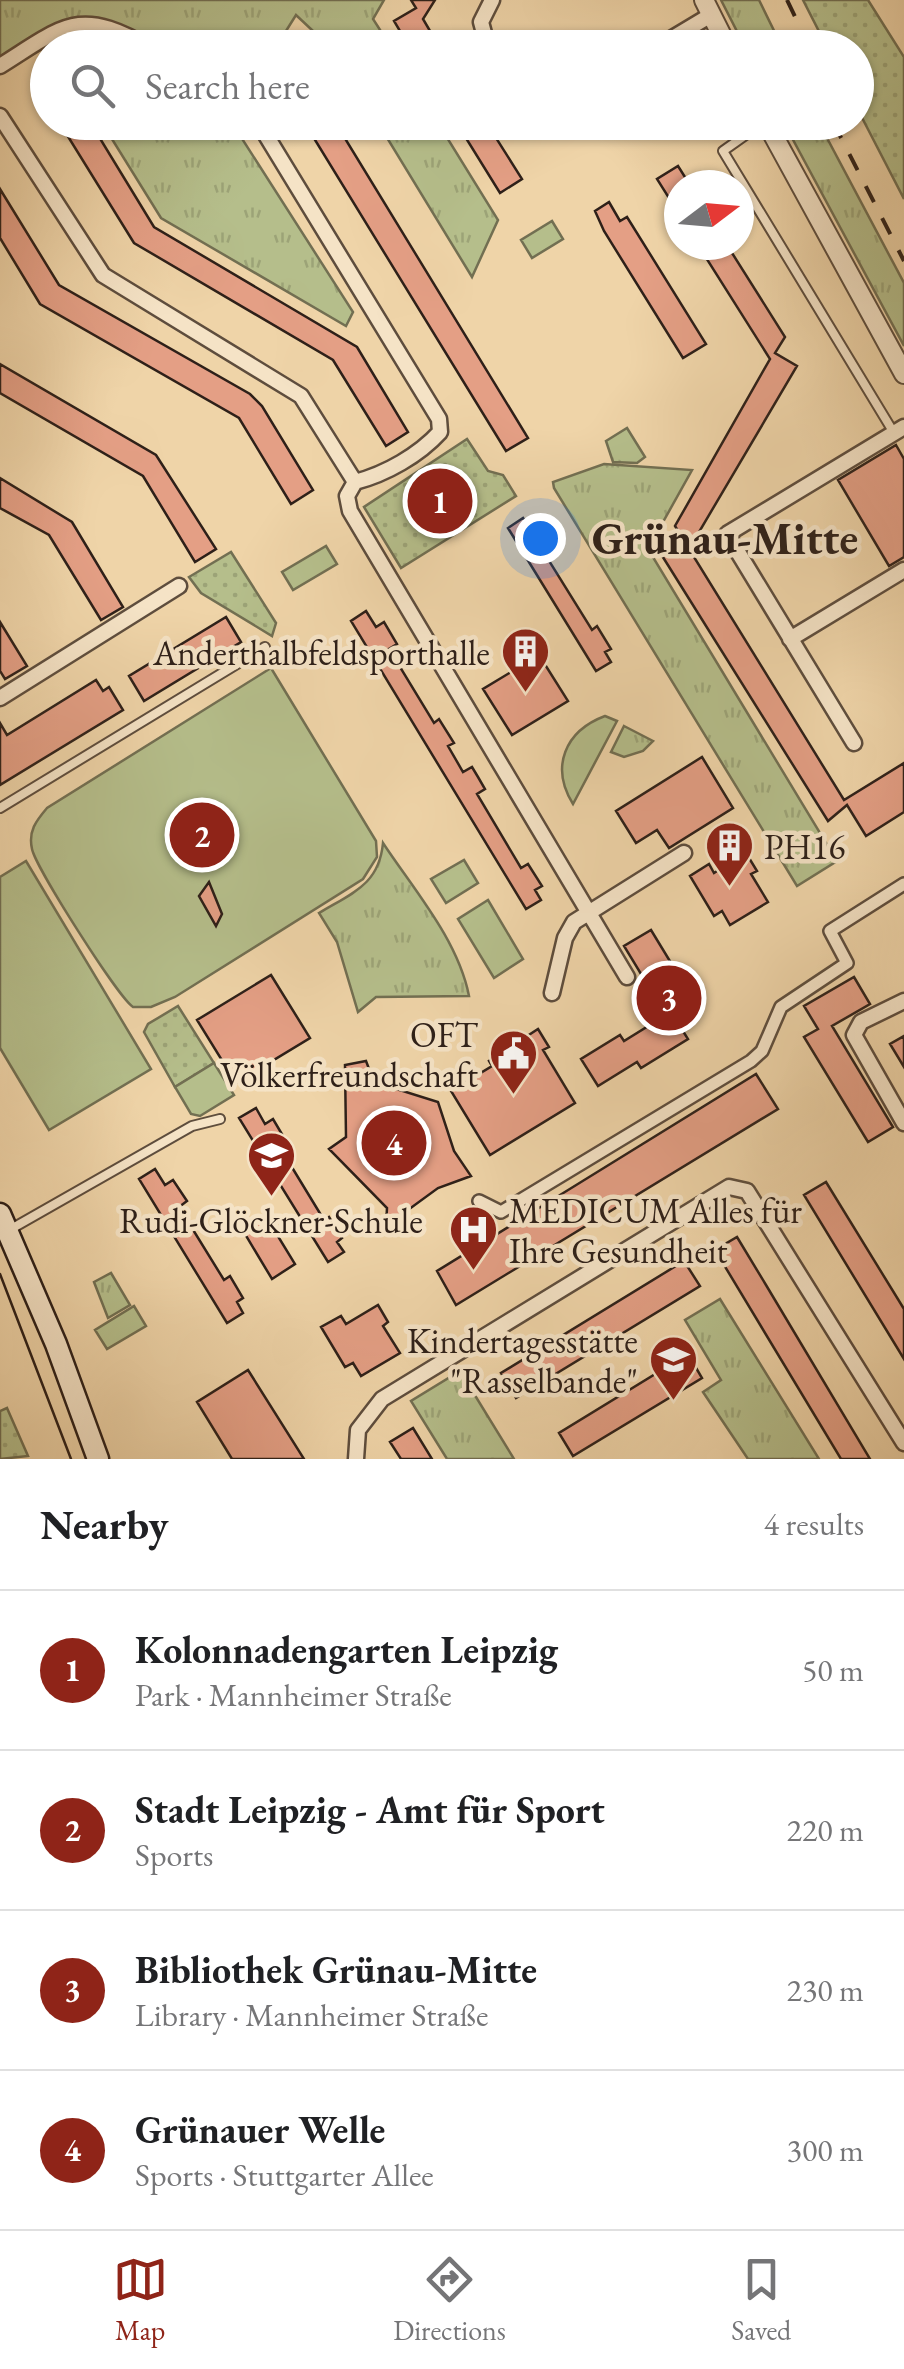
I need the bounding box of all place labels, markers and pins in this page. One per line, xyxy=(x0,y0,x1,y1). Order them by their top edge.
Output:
pin: 1 xyxy=(408,464,472,538)
building icon: Anderthalbfeldsporthalle xyxy=(499,626,551,694)
place label: Anderthalbfeldsporthalle xyxy=(152,630,490,675)
pin: 2 xyxy=(170,798,234,872)
building icon: PH16 xyxy=(703,820,755,888)
place label: PH16 xyxy=(764,824,845,869)
pin: 3 xyxy=(636,960,702,1036)
place label: OFT Völkerfreundschaft xyxy=(220,1012,479,1097)
public building icon: OFT Völkerfreundschaft xyxy=(487,1028,539,1096)
pin: 4 xyxy=(362,1106,426,1180)
school or university icon: Rudi-Glöckner-Schule xyxy=(245,1130,297,1198)
place label: MEDICUM Alles für Ihre Gesundheit xyxy=(509,1188,802,1273)
place label: Rudi-Glöckner-Schule xyxy=(119,1198,423,1243)
hospital icon: MEDICUM Alles für Ihre Gesundheit xyxy=(448,1204,500,1272)
place label: Kindertagesstätte "Rasselbande" xyxy=(407,1318,638,1403)
school or university icon: Kindertagesstätte "Rasselbande" xyxy=(647,1334,699,1402)

